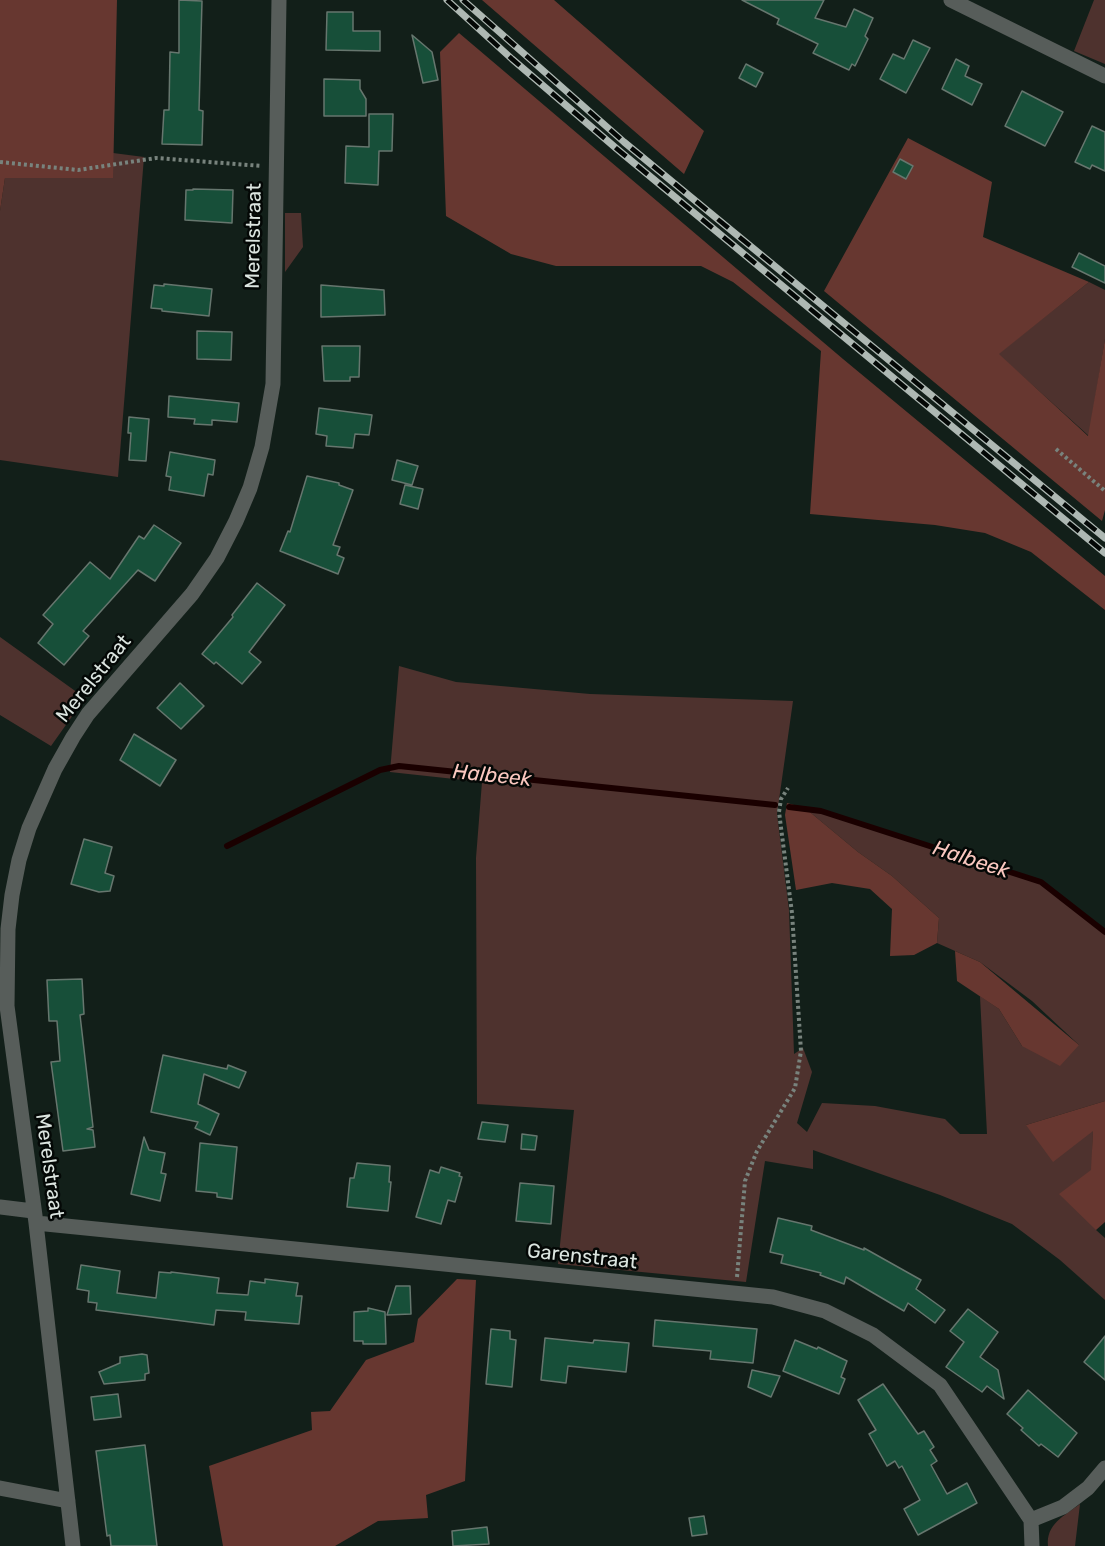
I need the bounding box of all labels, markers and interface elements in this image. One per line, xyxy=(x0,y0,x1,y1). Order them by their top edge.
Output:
street label: Merelstraat xyxy=(241,183,267,289)
street label: Merelstraat xyxy=(51,630,137,728)
water label: Halbeek xyxy=(451,759,533,793)
water label: Halbeek xyxy=(929,836,1013,884)
street label: Merelstraat xyxy=(30,1112,68,1220)
street label: Garenstraat xyxy=(526,1239,638,1275)

